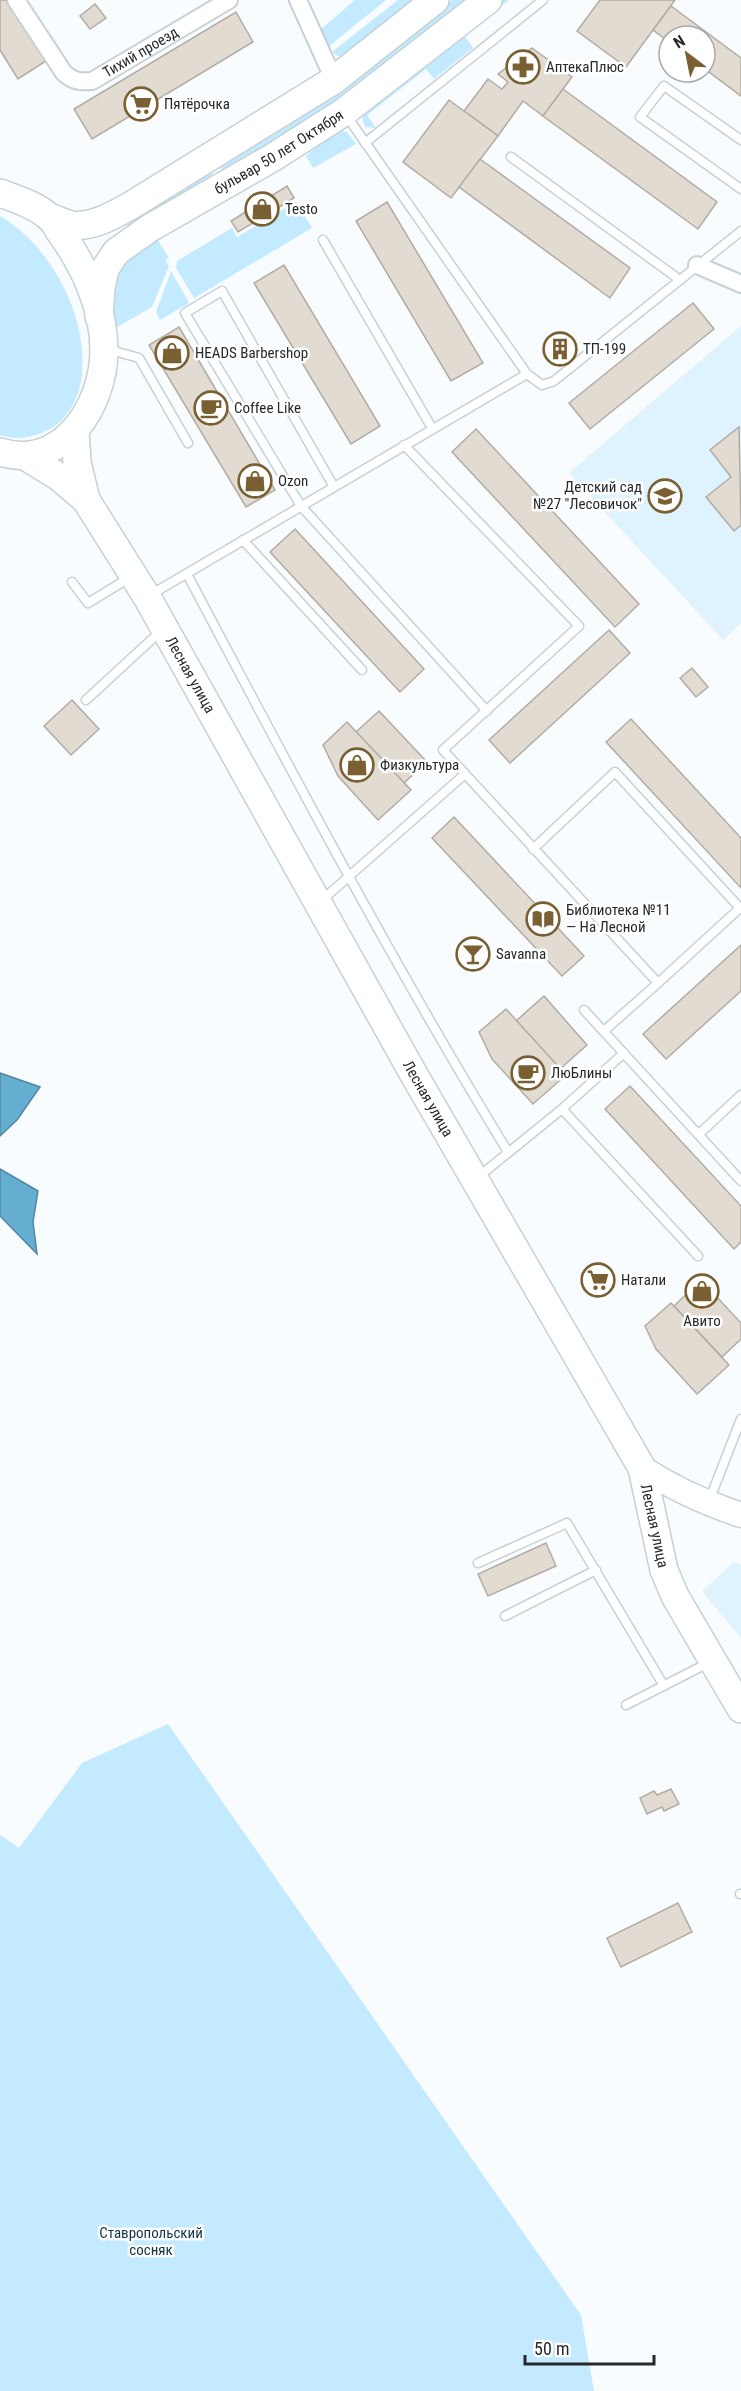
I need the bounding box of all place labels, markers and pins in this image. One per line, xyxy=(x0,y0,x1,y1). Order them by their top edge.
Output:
pharmacy icon: АптекаПлюс xyxy=(505,49,541,85)
place label: АптекаПлюс xyxy=(546,58,624,76)
supermarket icon: Пятёрочка xyxy=(123,86,159,122)
place label: Пятёрочка xyxy=(164,95,230,113)
shop icon: Testo xyxy=(244,191,280,227)
place label: Testo xyxy=(285,200,318,218)
building icon: ТП-199 xyxy=(542,331,578,367)
shop icon: HEADS Barbershop xyxy=(154,335,190,371)
place label: ТП-199 xyxy=(583,340,626,358)
place label: HEADS Barbershop xyxy=(195,344,308,362)
cafe icon: Coffee Like xyxy=(193,390,229,426)
place label: Coffee Like xyxy=(234,399,301,417)
shop icon: Ozon xyxy=(237,463,273,499)
place label: Ozon xyxy=(278,472,308,490)
place label: Детский сад №27 "Лесовичок" xyxy=(533,478,642,513)
school or university icon: Детский сад №27 "Лесовичок" xyxy=(647,478,683,514)
shop icon: Физкультура xyxy=(339,747,375,783)
place label: Физкультура xyxy=(380,756,459,774)
library icon: Библиотека №11 — На Лесной xyxy=(525,901,561,937)
place label: Библиотека №11 — На Лесной xyxy=(566,901,671,936)
bar icon: Savanna xyxy=(455,936,491,972)
place label: Savanna xyxy=(496,945,546,963)
cafe icon: ЛюБлины xyxy=(510,1055,546,1091)
place label: ЛюБлины xyxy=(551,1064,612,1082)
supermarket icon: Натали xyxy=(580,1262,616,1298)
place label: Натали xyxy=(621,1271,666,1289)
shop icon: Авито xyxy=(684,1273,720,1309)
place label: Авито xyxy=(683,1312,721,1330)

